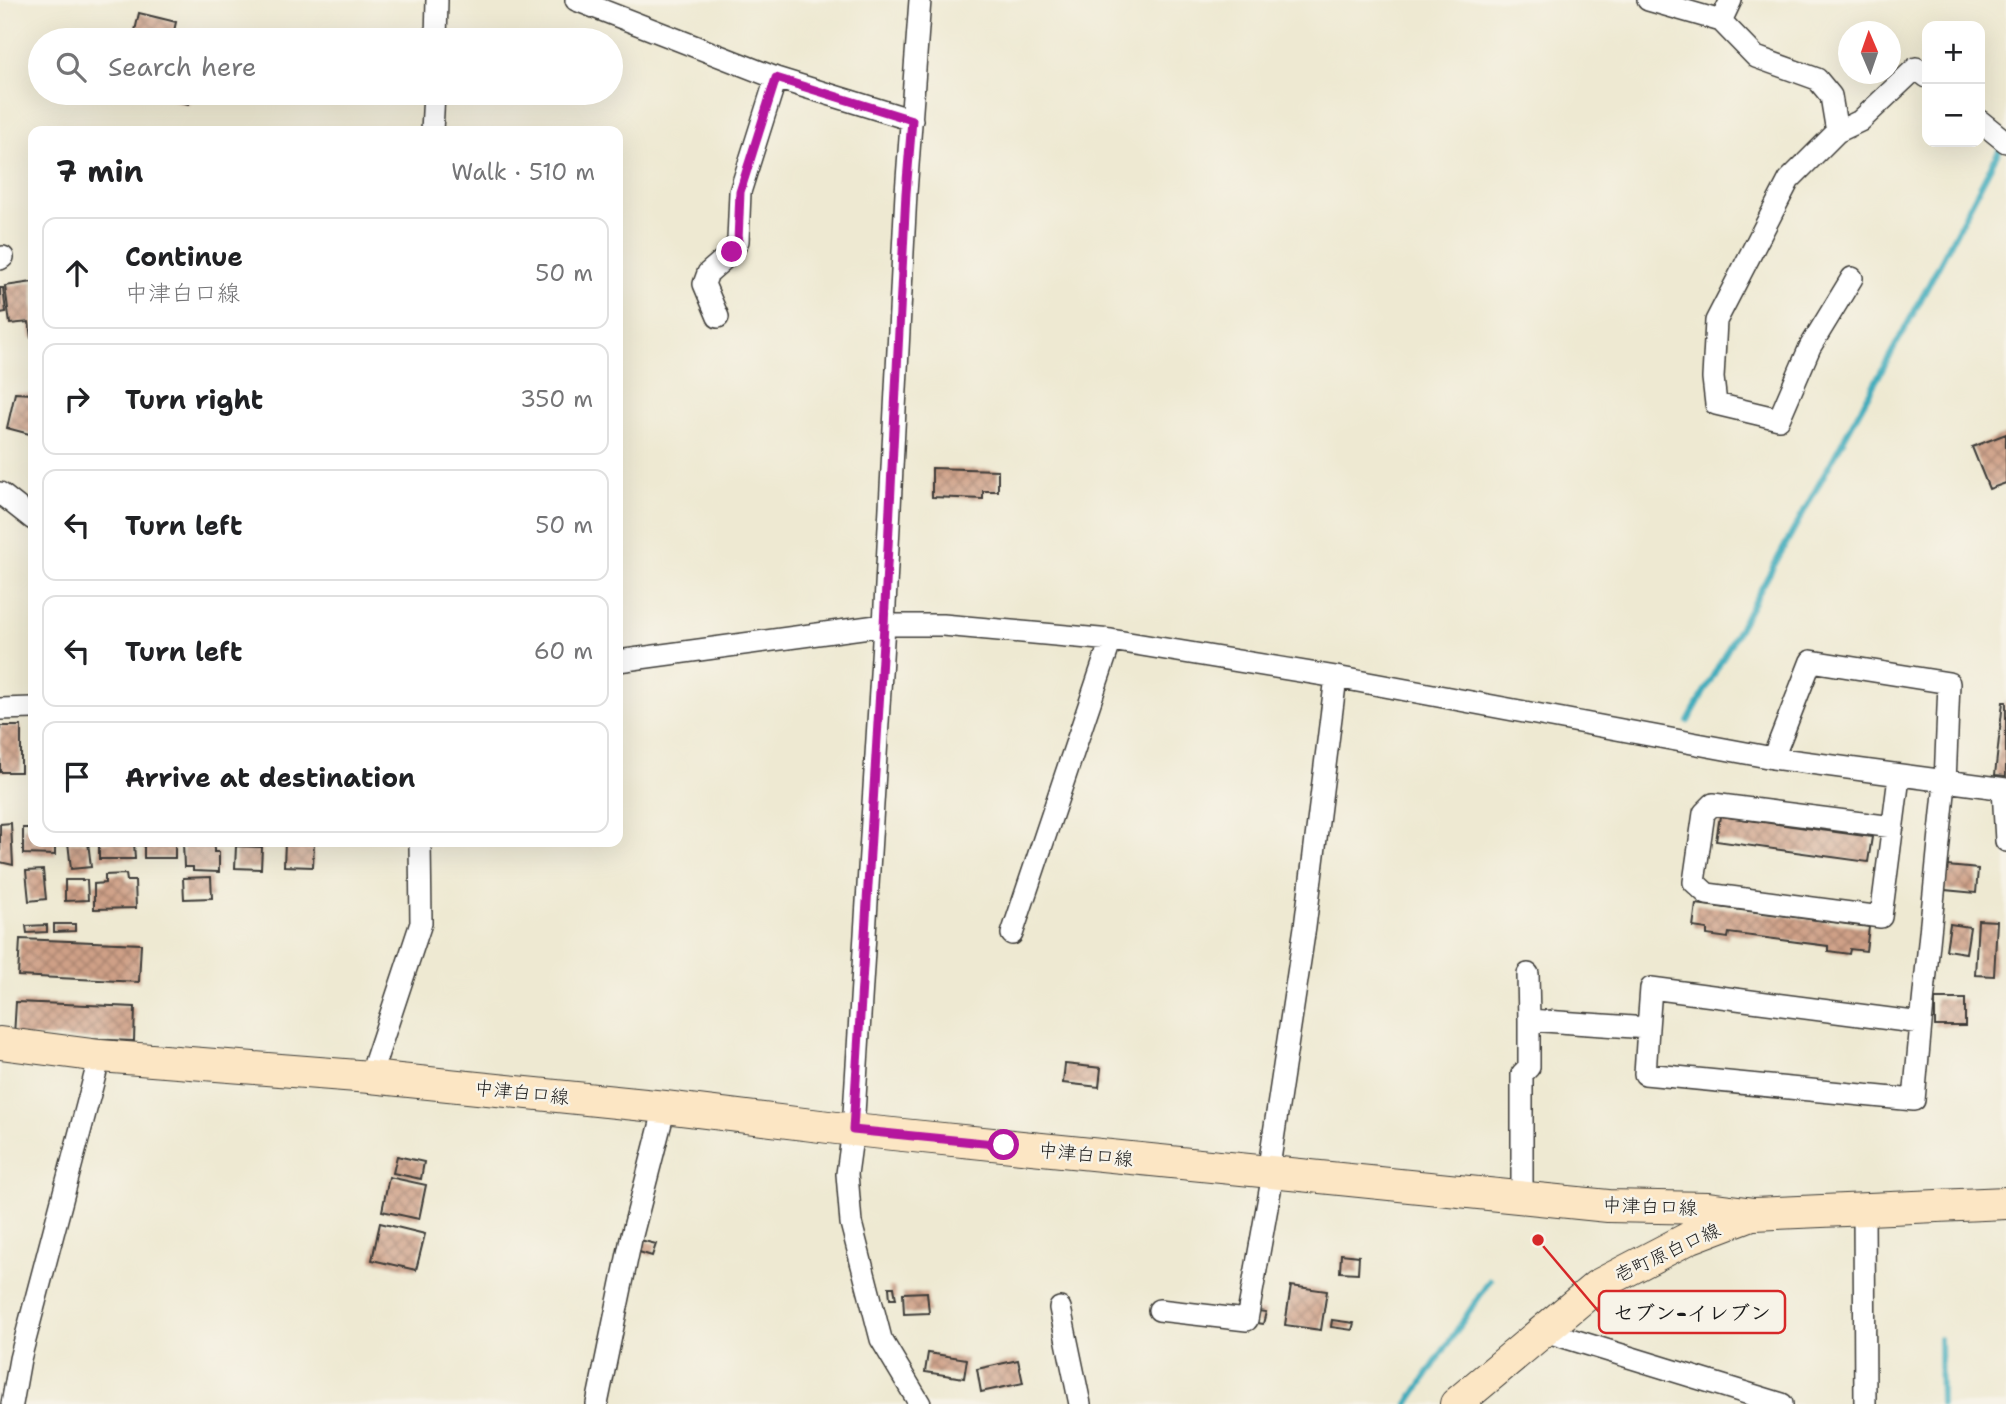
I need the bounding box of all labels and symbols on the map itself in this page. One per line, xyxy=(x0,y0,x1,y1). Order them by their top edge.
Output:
north arrow xyxy=(1838,21,1901,84)
route end xyxy=(716,236,747,267)
street label: 中津白口線 xyxy=(473,1075,571,1110)
route start xyxy=(988,1129,1019,1160)
street label: 中津白口線 xyxy=(1037,1137,1135,1172)
street label: 中津白口線 xyxy=(1602,1192,1698,1221)
street label: 壱町原白口線 xyxy=(1610,1217,1724,1288)
callout: セブン-イレブン xyxy=(1599,1291,1785,1333)
text: セブン-イレブン xyxy=(1613,1299,1771,1327)

